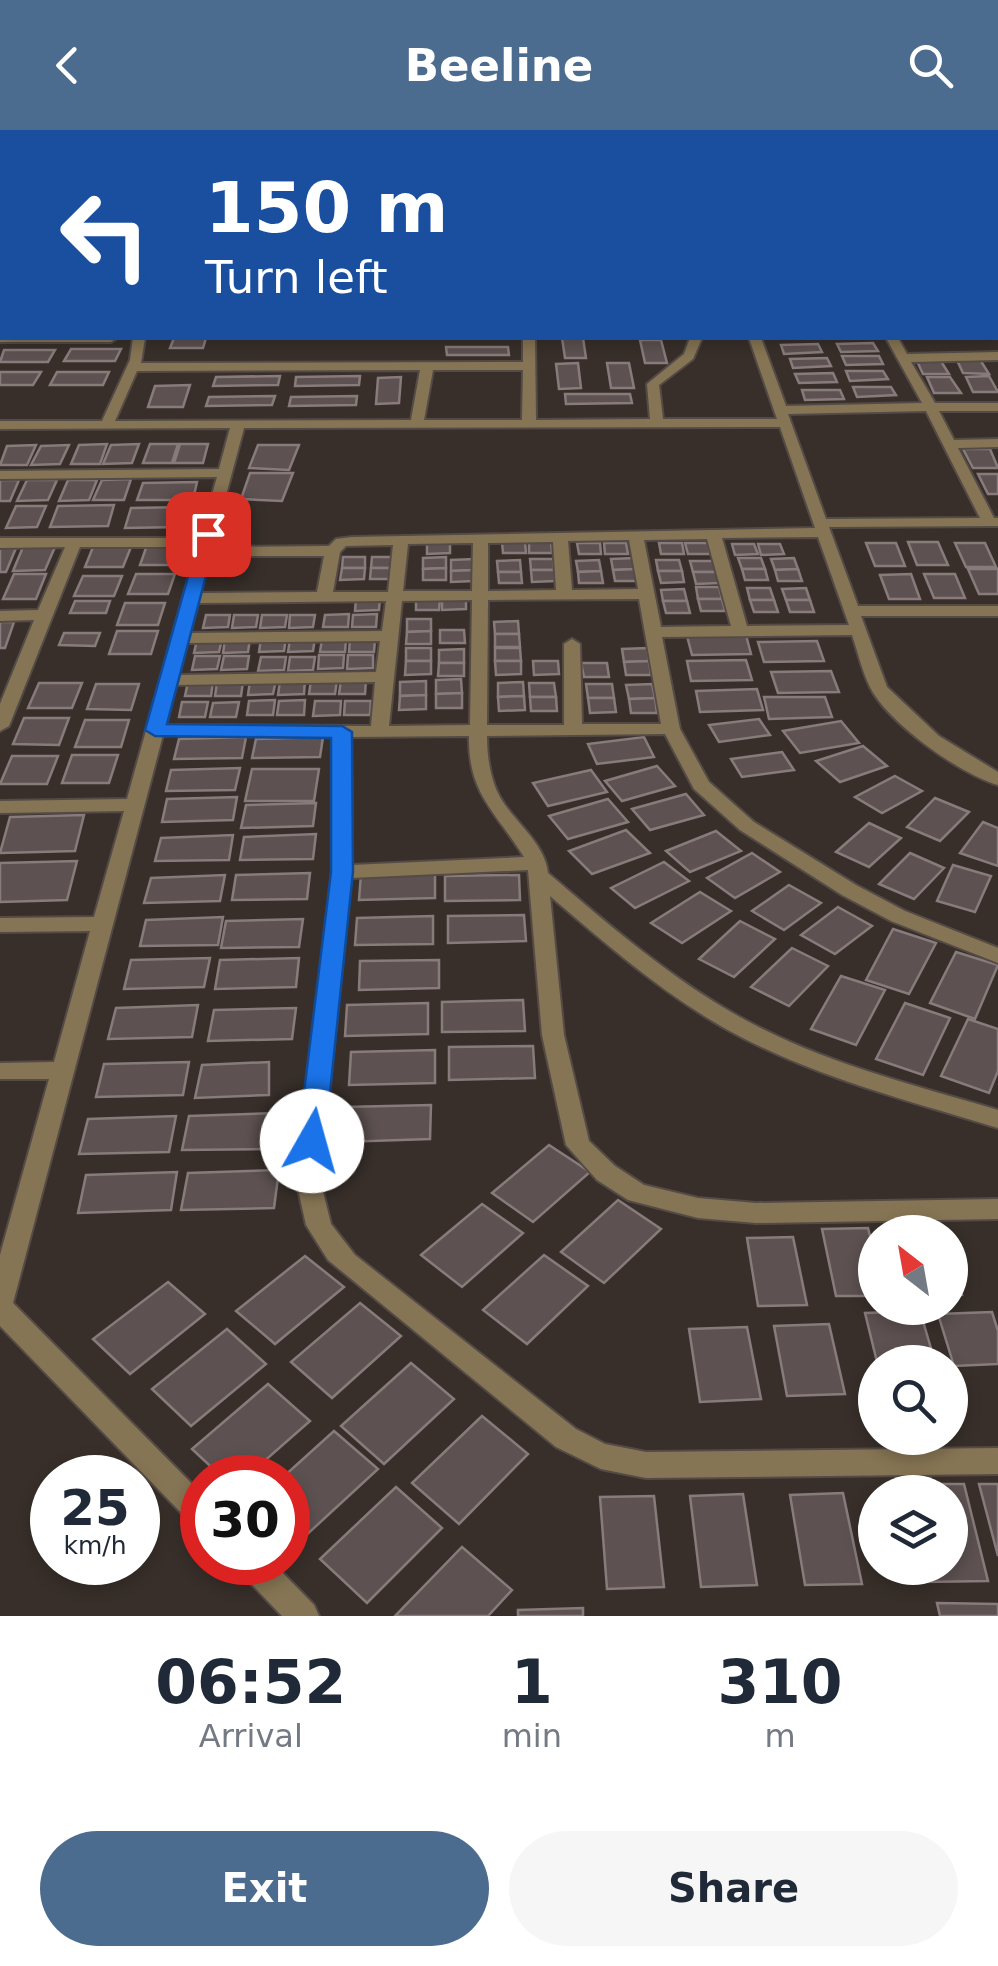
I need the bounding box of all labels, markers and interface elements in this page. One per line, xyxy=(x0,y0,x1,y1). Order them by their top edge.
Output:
icon: back xyxy=(40,38,95,93)
icon: search xyxy=(903,38,958,93)
text: Beeline xyxy=(405,39,593,92)
text: 150 m xyxy=(205,167,448,249)
icon: left xyxy=(40,170,170,300)
text: Turn left xyxy=(205,251,388,304)
pin xyxy=(166,492,251,577)
icon: arrive xyxy=(181,507,236,562)
position arrow xyxy=(260,1089,364,1193)
north arrow xyxy=(858,1215,968,1325)
map controls xyxy=(858,1215,968,1585)
button: search xyxy=(858,1345,968,1455)
speed limit sign: 30 xyxy=(180,1455,310,1585)
button: layers xyxy=(858,1475,968,1585)
text: 25 xyxy=(60,1479,130,1537)
text: km/h xyxy=(63,1531,127,1560)
text: 06:52 xyxy=(155,1647,346,1717)
text: 1 xyxy=(511,1647,553,1717)
text: 310 xyxy=(717,1647,843,1717)
text: Arrival xyxy=(199,1717,303,1755)
text: min xyxy=(502,1717,562,1755)
text: m xyxy=(764,1717,796,1755)
button: Exit xyxy=(40,1831,489,1946)
button: Share xyxy=(509,1831,958,1946)

